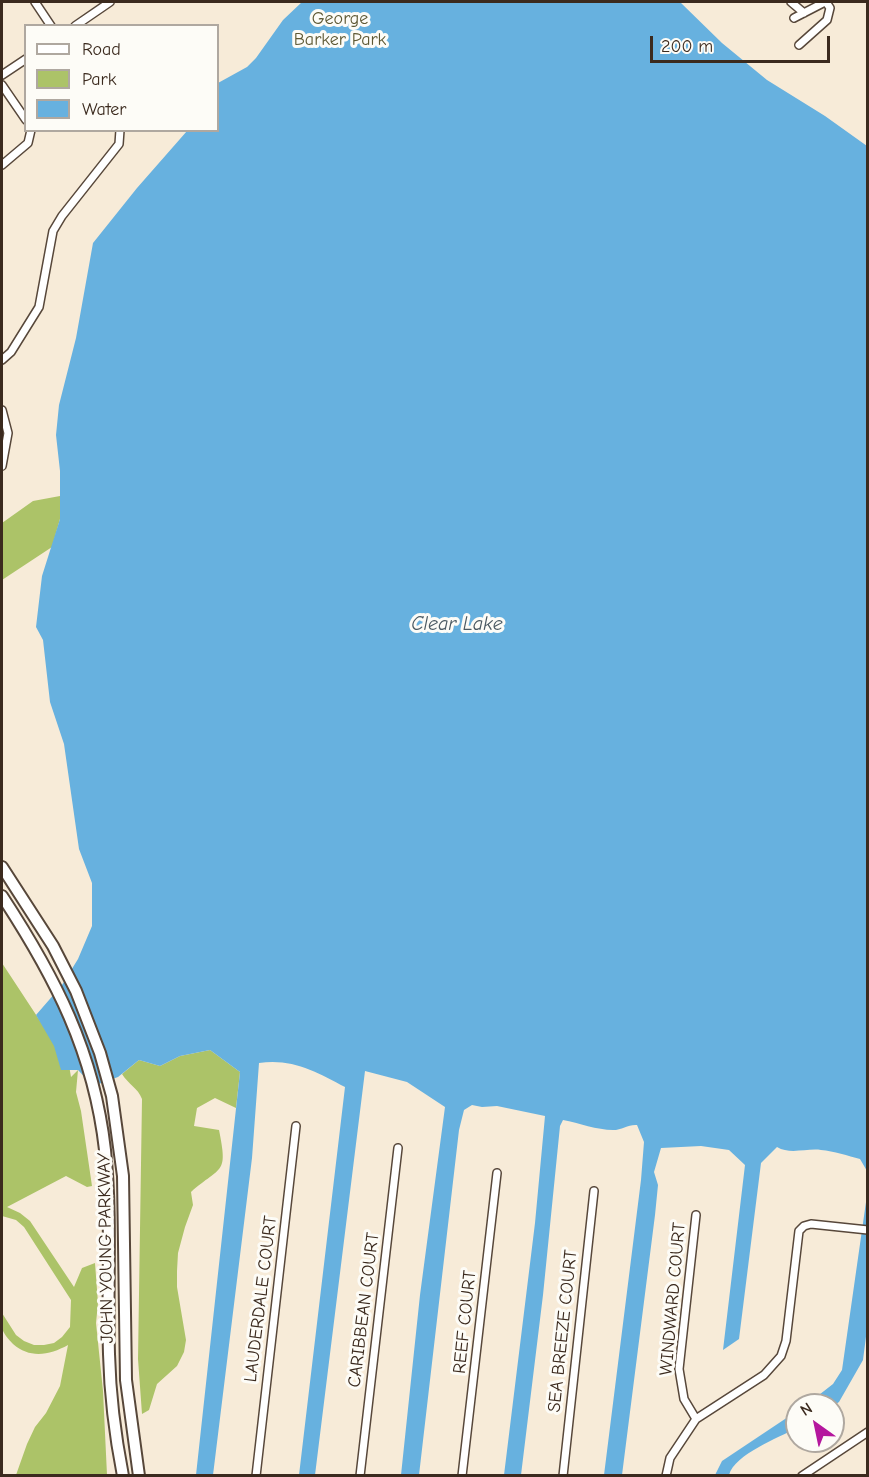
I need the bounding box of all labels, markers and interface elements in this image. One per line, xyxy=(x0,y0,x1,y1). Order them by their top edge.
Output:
park label: George Barker Park xyxy=(294,8,386,50)
legend xyxy=(24,24,219,132)
scale bar xyxy=(653,24,833,62)
text: 200 m xyxy=(661,36,713,57)
text: Road xyxy=(82,39,121,60)
text: Park xyxy=(82,69,116,90)
text: Water xyxy=(82,99,126,120)
water label: Clear Lake xyxy=(411,612,503,636)
street label: JOHN YOUNG PARKWAY xyxy=(94,1152,118,1344)
street label: LAUDERDALE COURT xyxy=(240,1215,282,1383)
street label: WINDWARD COURT xyxy=(656,1221,690,1377)
street label: CARIBBEAN COURT xyxy=(344,1231,384,1389)
street label: SEA BREEZE COURT xyxy=(544,1249,582,1413)
street label: REEF COURT xyxy=(449,1269,481,1375)
north arrow xyxy=(785,1393,845,1453)
text: N xyxy=(797,1399,816,1420)

